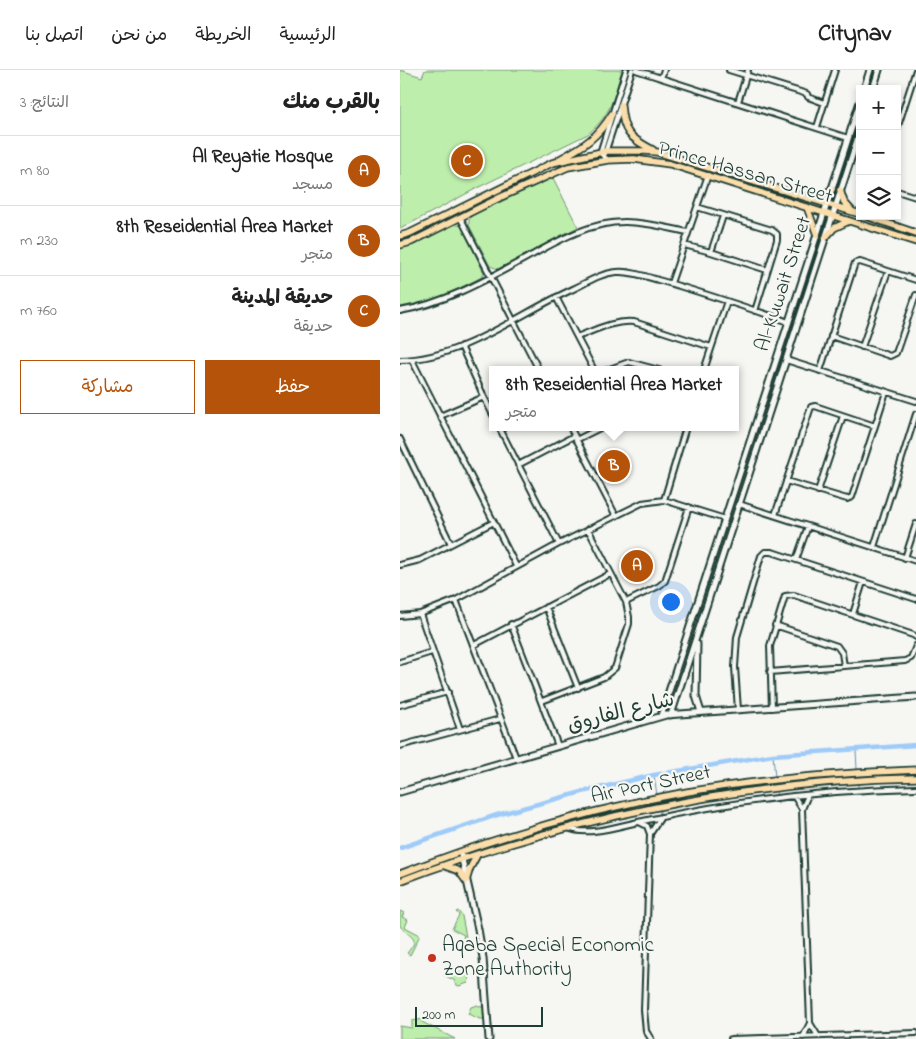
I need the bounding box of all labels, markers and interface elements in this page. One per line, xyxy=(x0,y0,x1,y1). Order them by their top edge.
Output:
text: Citynav xyxy=(818,17,891,52)
text: اتصل بنا xyxy=(25,23,83,49)
text: من نحن xyxy=(111,23,167,49)
text: الخريطة xyxy=(195,23,251,49)
text: الرئيسية xyxy=(279,23,336,49)
map controls xyxy=(856,85,901,220)
button: + xyxy=(856,85,901,130)
text: بالقرب منك xyxy=(283,88,380,118)
text: النتائج: 3 xyxy=(20,91,69,115)
button: − xyxy=(856,130,901,175)
street label: Prince Hassan Street xyxy=(654,134,836,212)
pin: C xyxy=(451,142,483,180)
text: Al Reyatie Mosque xyxy=(192,144,333,171)
text: 80 m xyxy=(20,159,49,183)
text: A xyxy=(359,159,369,183)
text: مسجد xyxy=(292,173,333,197)
button: layers xyxy=(856,175,901,220)
street label: Al-Kuwait Street xyxy=(748,213,820,355)
text: 8th Reseidential Area Market xyxy=(117,214,333,241)
text: 230 m xyxy=(20,229,58,253)
text: B xyxy=(359,229,369,253)
text: متجر xyxy=(302,243,333,267)
text: حديقة المدينة xyxy=(232,285,333,312)
text: 760 m xyxy=(20,299,57,323)
text: C xyxy=(360,299,368,323)
text: حديقة xyxy=(294,315,333,339)
button: مشاركة xyxy=(20,360,195,414)
button: حفظ xyxy=(205,360,380,414)
popup xyxy=(489,366,739,431)
text: 8th Reseidential Area Market xyxy=(506,372,722,399)
text: متجر xyxy=(506,401,537,425)
pin: B xyxy=(598,447,630,485)
pin: A xyxy=(621,547,653,585)
your location xyxy=(658,589,684,615)
street label: شارع الفاروق xyxy=(564,685,678,741)
street label: Air Port Street xyxy=(588,758,714,812)
place label: Aqaba Special Economic Zone Authority xyxy=(442,931,655,987)
marker: Aqaba Special Economic Zone Authority xyxy=(426,952,438,964)
scale bar xyxy=(415,1004,542,1027)
text: 200 m xyxy=(422,1005,455,1026)

